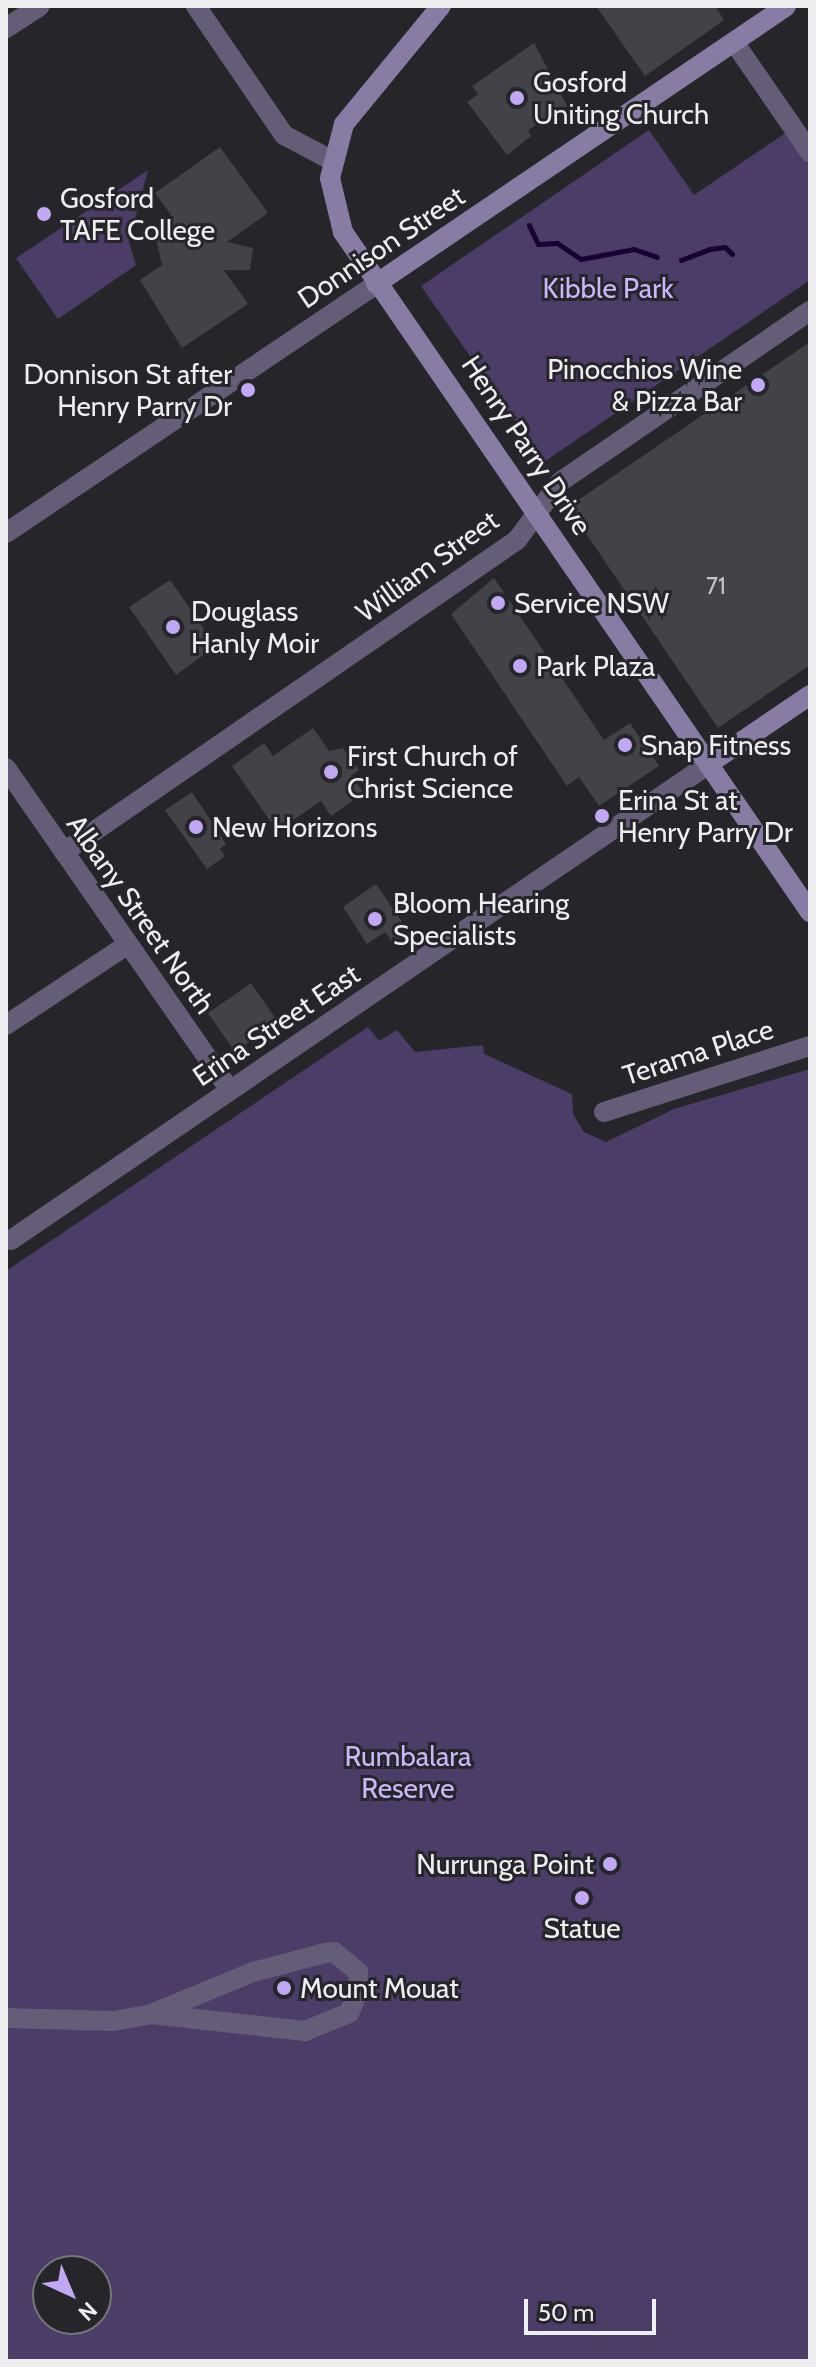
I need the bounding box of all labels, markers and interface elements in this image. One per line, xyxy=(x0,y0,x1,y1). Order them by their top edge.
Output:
place label: Gosford Uniting Church xyxy=(533,65,709,131)
marker: Gosford Uniting Church xyxy=(508,89,526,107)
street label: Donnison Street xyxy=(291,179,471,315)
place label: Gosford TAFE College xyxy=(60,181,215,247)
marker: Gosford TAFE College xyxy=(35,205,53,223)
park label: Kibble Park xyxy=(542,271,674,305)
street label: Henry Parry Drive xyxy=(455,349,599,541)
place label: Pinocchios Wine & Pizza Bar xyxy=(547,352,742,418)
place label: Donnison St after Henry Parry Dr xyxy=(23,357,232,423)
marker: Pinocchios Wine & Pizza Bar xyxy=(749,376,767,394)
marker: Donnison St after Henry Parry Dr xyxy=(239,381,257,399)
street label: William Street xyxy=(349,503,505,629)
house number: 71 xyxy=(706,572,726,600)
place label: Service NSW xyxy=(514,586,669,620)
place label: Douglass Hanly Moir xyxy=(191,594,319,660)
marker: Service NSW xyxy=(489,594,507,612)
marker: Douglass Hanly Moir xyxy=(162,616,184,638)
place label: Park Plaza xyxy=(536,649,655,683)
marker: Park Plaza xyxy=(511,657,529,675)
place label: Snap Fitness xyxy=(641,728,791,762)
marker: Snap Fitness xyxy=(616,736,634,754)
place label: First Church of Christ Science xyxy=(347,739,518,805)
marker: First Church of Christ Science xyxy=(322,763,340,781)
place label: Erina St at Henry Parry Dr xyxy=(618,783,793,849)
marker: Erina St at Henry Parry Dr xyxy=(593,807,611,825)
street label: Albany Street North xyxy=(60,808,222,1020)
place label: New Horizons xyxy=(212,810,377,844)
marker: New Horizons xyxy=(187,818,205,836)
place label: Bloom Hearing Specialists xyxy=(393,886,569,952)
marker: Bloom Hearing Specialists xyxy=(364,908,386,930)
street label: Erina Street East xyxy=(186,957,366,1093)
street label: Terama Place xyxy=(619,1012,777,1092)
park label: Rumbalara Reserve xyxy=(345,1739,471,1805)
place label: Nurrunga Point xyxy=(416,1847,594,1881)
marker: Nurrunga Point xyxy=(601,1855,619,1873)
marker: Statue xyxy=(573,1889,591,1907)
place label: Statue xyxy=(544,1911,620,1945)
place label: Mount Mouat xyxy=(300,1971,459,2005)
marker: Mount Mouat xyxy=(275,1979,293,1997)
north arrow xyxy=(32,2255,112,2335)
scale bar xyxy=(528,2283,660,2333)
text: N xyxy=(73,2296,103,2326)
text: 50 m xyxy=(538,2298,594,2327)

